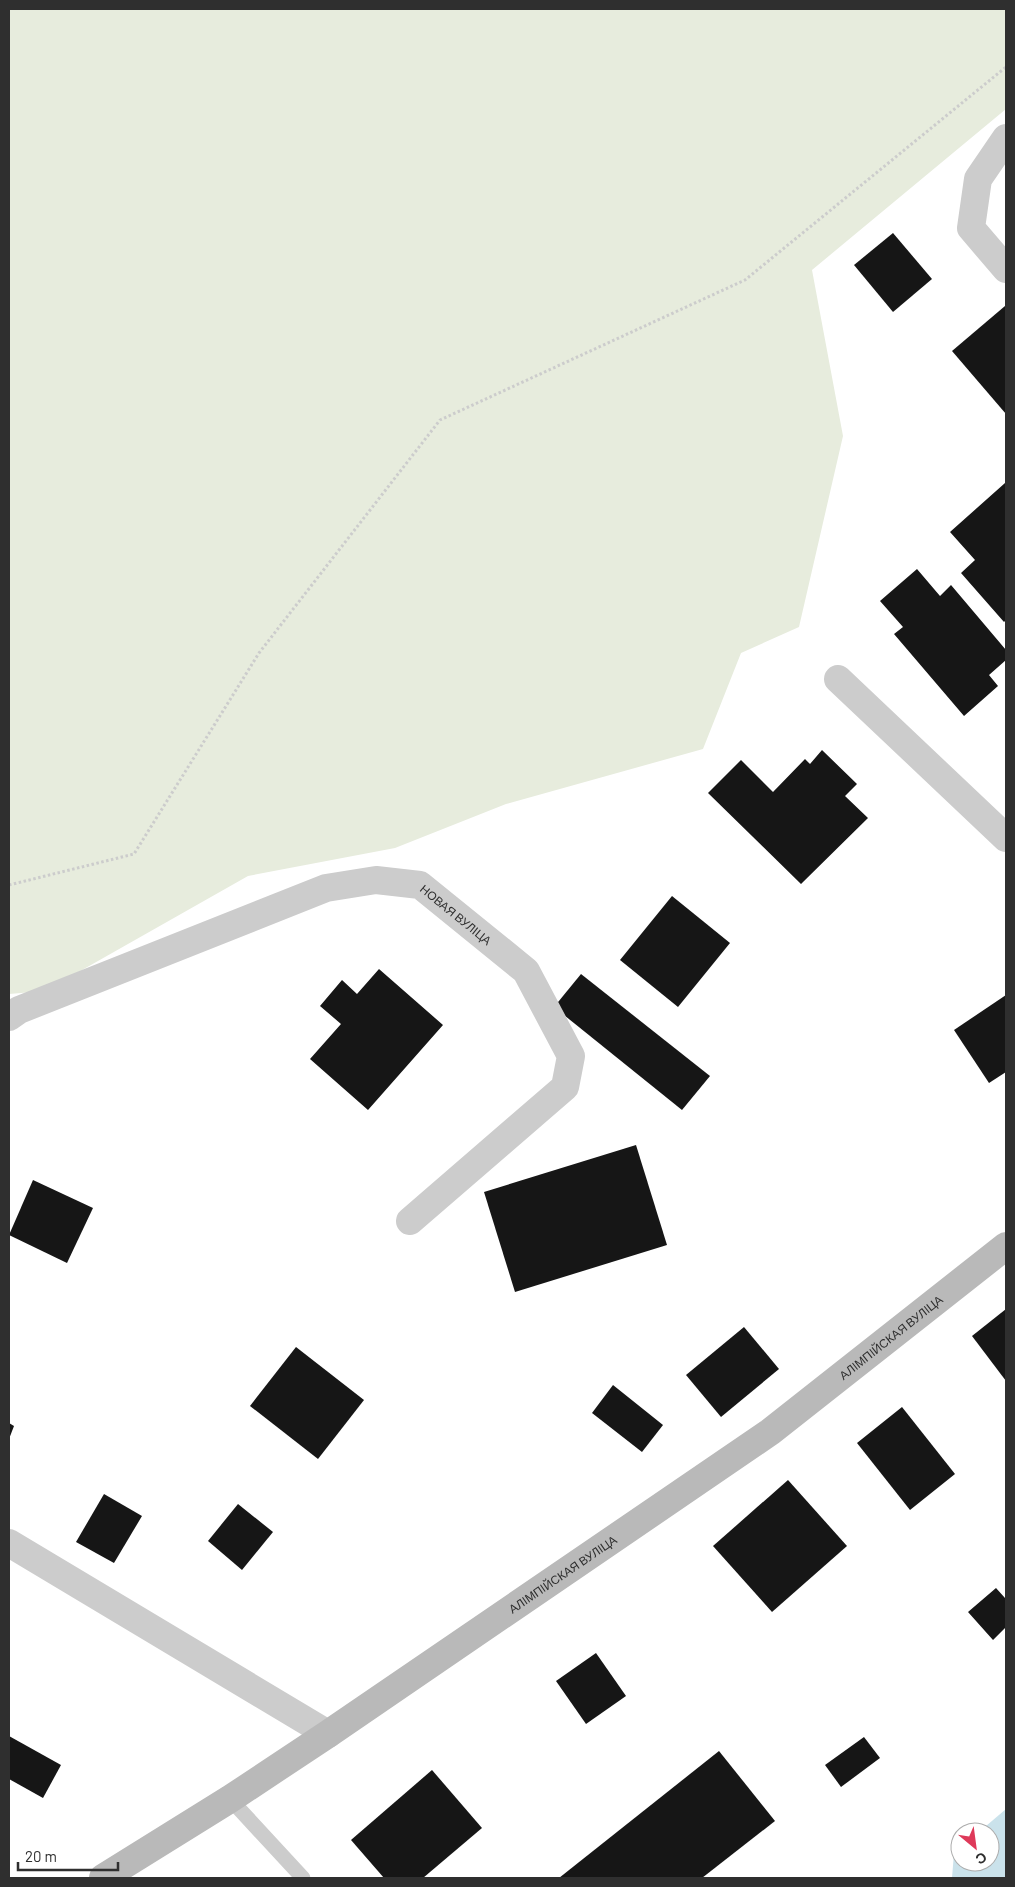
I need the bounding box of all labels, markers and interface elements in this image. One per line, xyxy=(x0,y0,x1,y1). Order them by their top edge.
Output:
street label: НОВАЯ ВУЛІЦА xyxy=(418,881,495,947)
street label: АЛІМПІЙСКАЯ ВУЛІЦА xyxy=(836,1292,945,1382)
street label: АЛІМПІЙСКАЯ ВУЛІЦА xyxy=(506,1532,619,1616)
north arrow xyxy=(950,1822,1000,1872)
scale bar xyxy=(18,1840,118,1872)
text: 20 m xyxy=(25,1847,57,1865)
text: С xyxy=(973,1849,990,1869)

